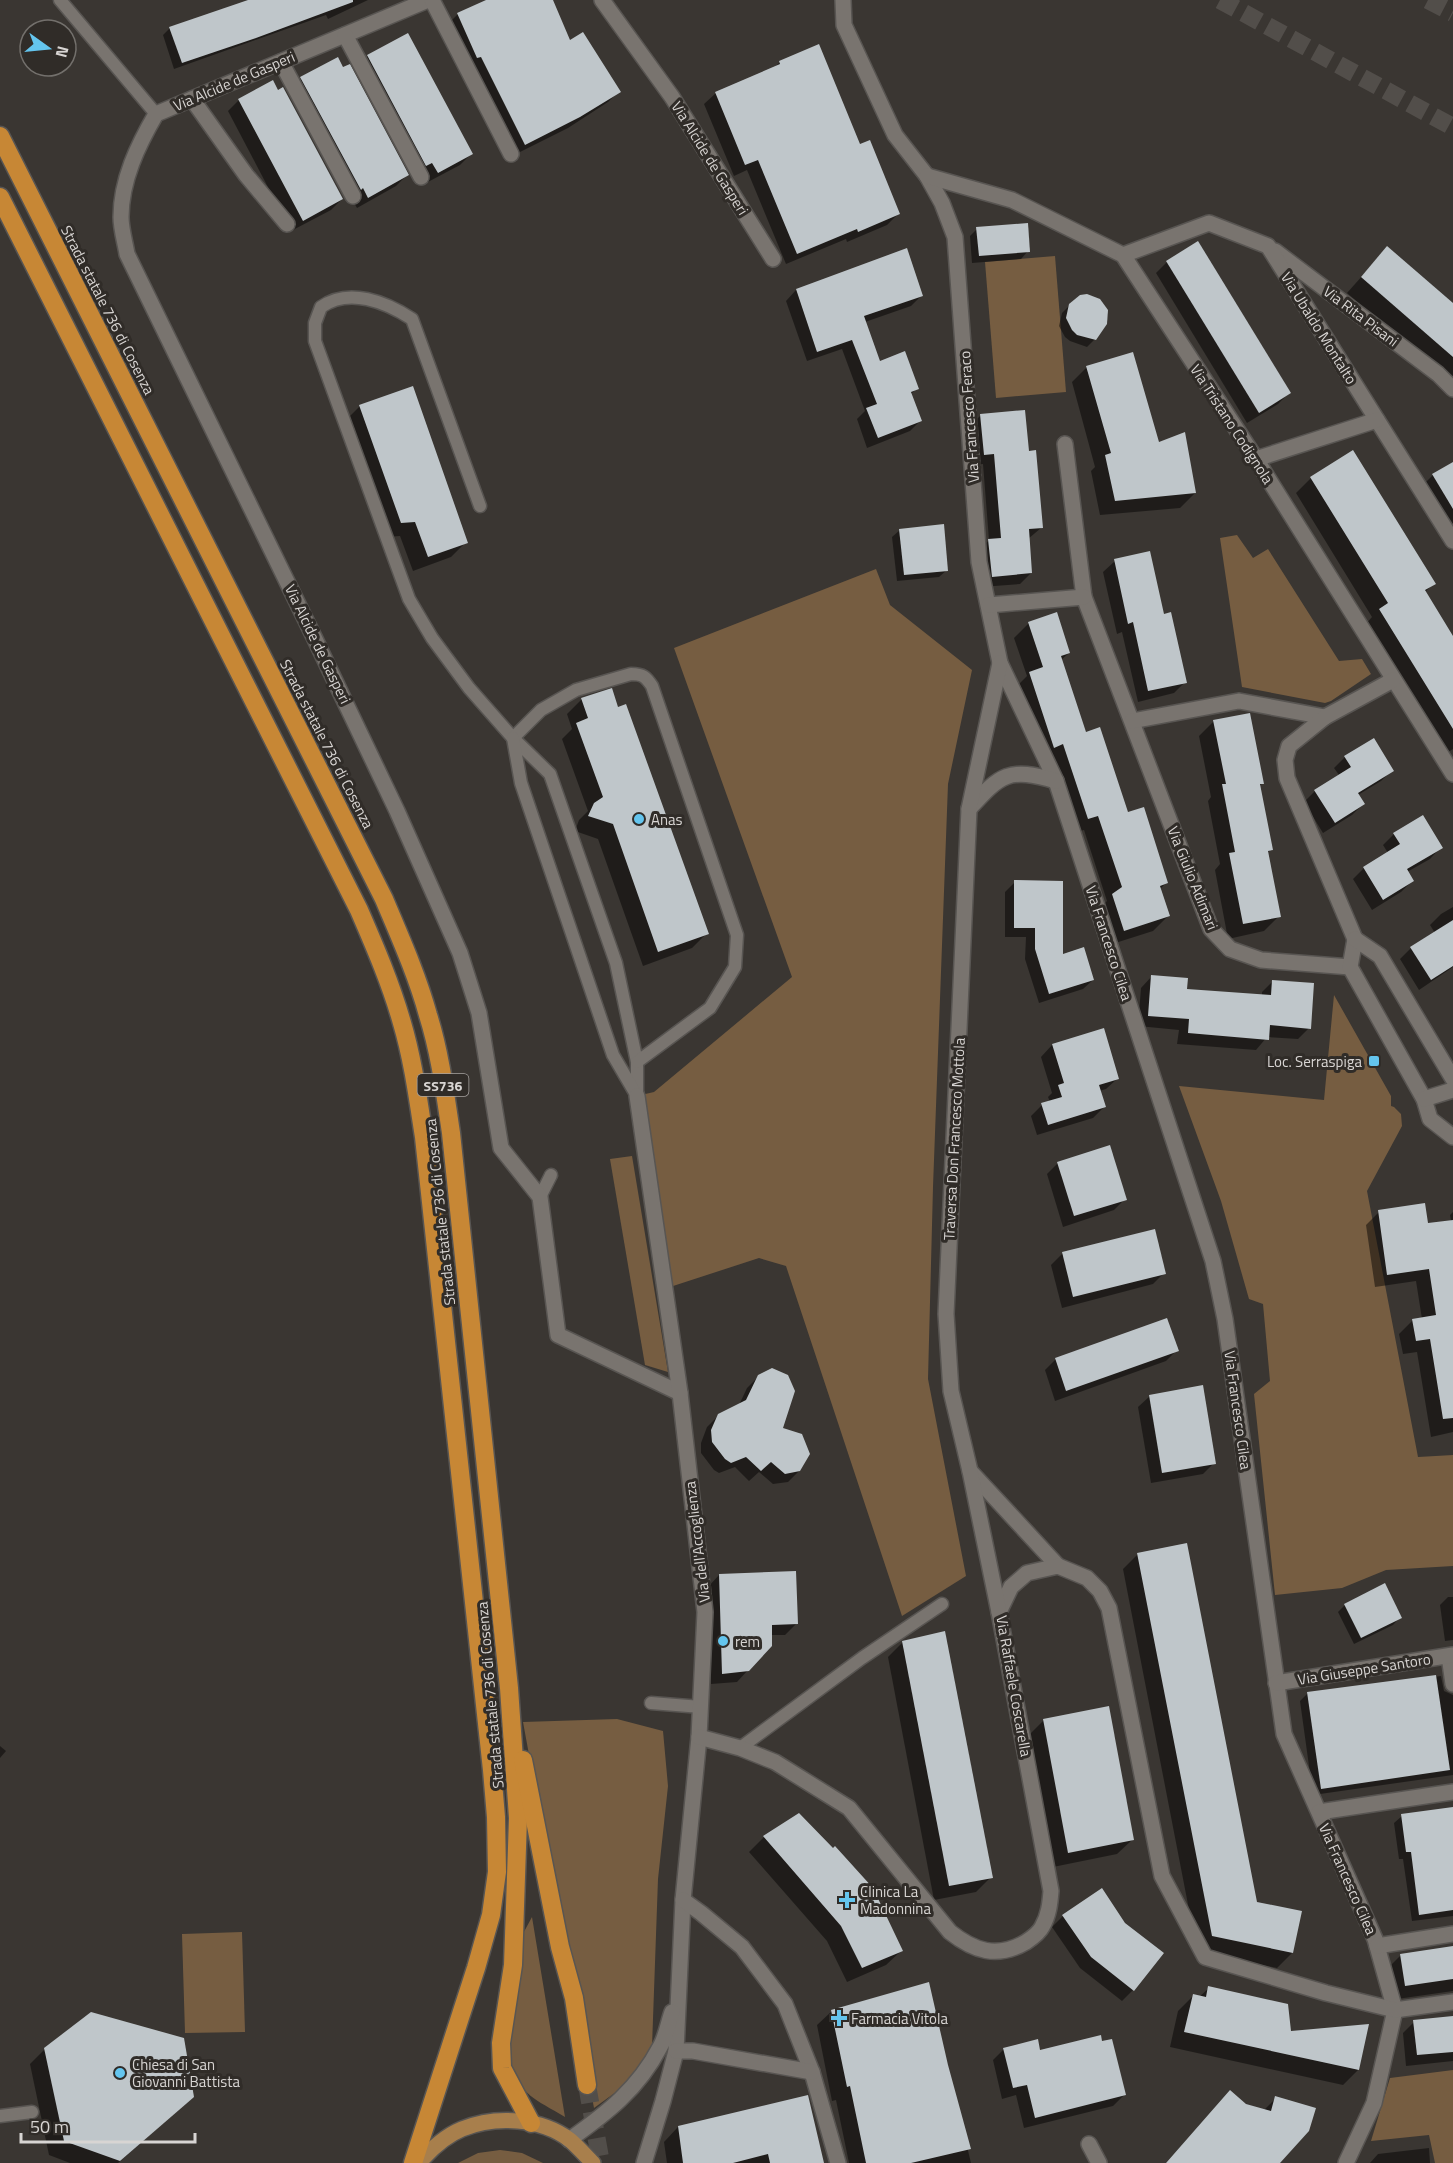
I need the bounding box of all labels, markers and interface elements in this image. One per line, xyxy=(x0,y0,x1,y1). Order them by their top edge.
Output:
north arrow xyxy=(18,18,78,78)
text: N xyxy=(49,43,76,60)
street label: Via Alcide de Gasperi xyxy=(170,45,298,117)
street label: Via Alcide de Gasperi xyxy=(666,97,754,219)
street label: Strada statale 736 di Cosenza xyxy=(55,221,161,399)
street label: Via Ubaldo Montalto xyxy=(1275,267,1363,389)
street label: Via Rita Pisani xyxy=(1318,280,1404,352)
street label: Via Francesco Feraco xyxy=(953,350,985,484)
street label: Via Tristano Codignola xyxy=(1185,360,1280,489)
street label: Via Alcide de Gasperi xyxy=(279,580,357,708)
street label: Strada statale 736 di Cosenza xyxy=(274,655,380,833)
place label: Anas xyxy=(651,808,683,831)
marker: Anas xyxy=(632,812,646,826)
street label: Via Giulio Adimari xyxy=(1162,823,1224,933)
street label: Via Francesco Cilea xyxy=(1080,882,1139,1004)
street label: Traversa Don Francesco Mottola xyxy=(937,1037,971,1241)
place label: Loc. Serraspiga xyxy=(1267,1050,1362,1073)
marker: Loc. Serraspiga xyxy=(1367,1054,1381,1068)
road number: SS736 xyxy=(418,1074,468,1096)
street label: Strada statale 736 di Cosenza xyxy=(419,1117,461,1306)
street label: Via Francesco Cilea xyxy=(1218,1349,1258,1471)
street label: Via dell'Accoglienza xyxy=(678,1480,716,1604)
street label: Strada statale 736 di Cosenza xyxy=(470,1600,510,1789)
street label: Via Raffaele Coscarella xyxy=(990,1614,1038,1759)
place label: rem xyxy=(735,1630,760,1653)
marker: rem xyxy=(716,1634,730,1648)
street label: Via Giuseppe Santoro xyxy=(1296,1647,1432,1691)
street label: Via Francesco Cilea xyxy=(1313,1820,1383,1939)
place label: Clinica La Madonnina xyxy=(860,1880,931,1920)
marker: Clinica La Madonnina xyxy=(838,1891,856,1909)
place label: Farmacia Vitola xyxy=(851,2007,948,2030)
marker: Farmacia Vitola xyxy=(832,2011,846,2025)
place label: Chiesa di San Giovanni Battista xyxy=(132,2053,240,2093)
marker: Chiesa di San Giovanni Battista xyxy=(113,2066,127,2080)
scale bar xyxy=(21,2106,195,2144)
text: 50 m xyxy=(30,2113,69,2140)

